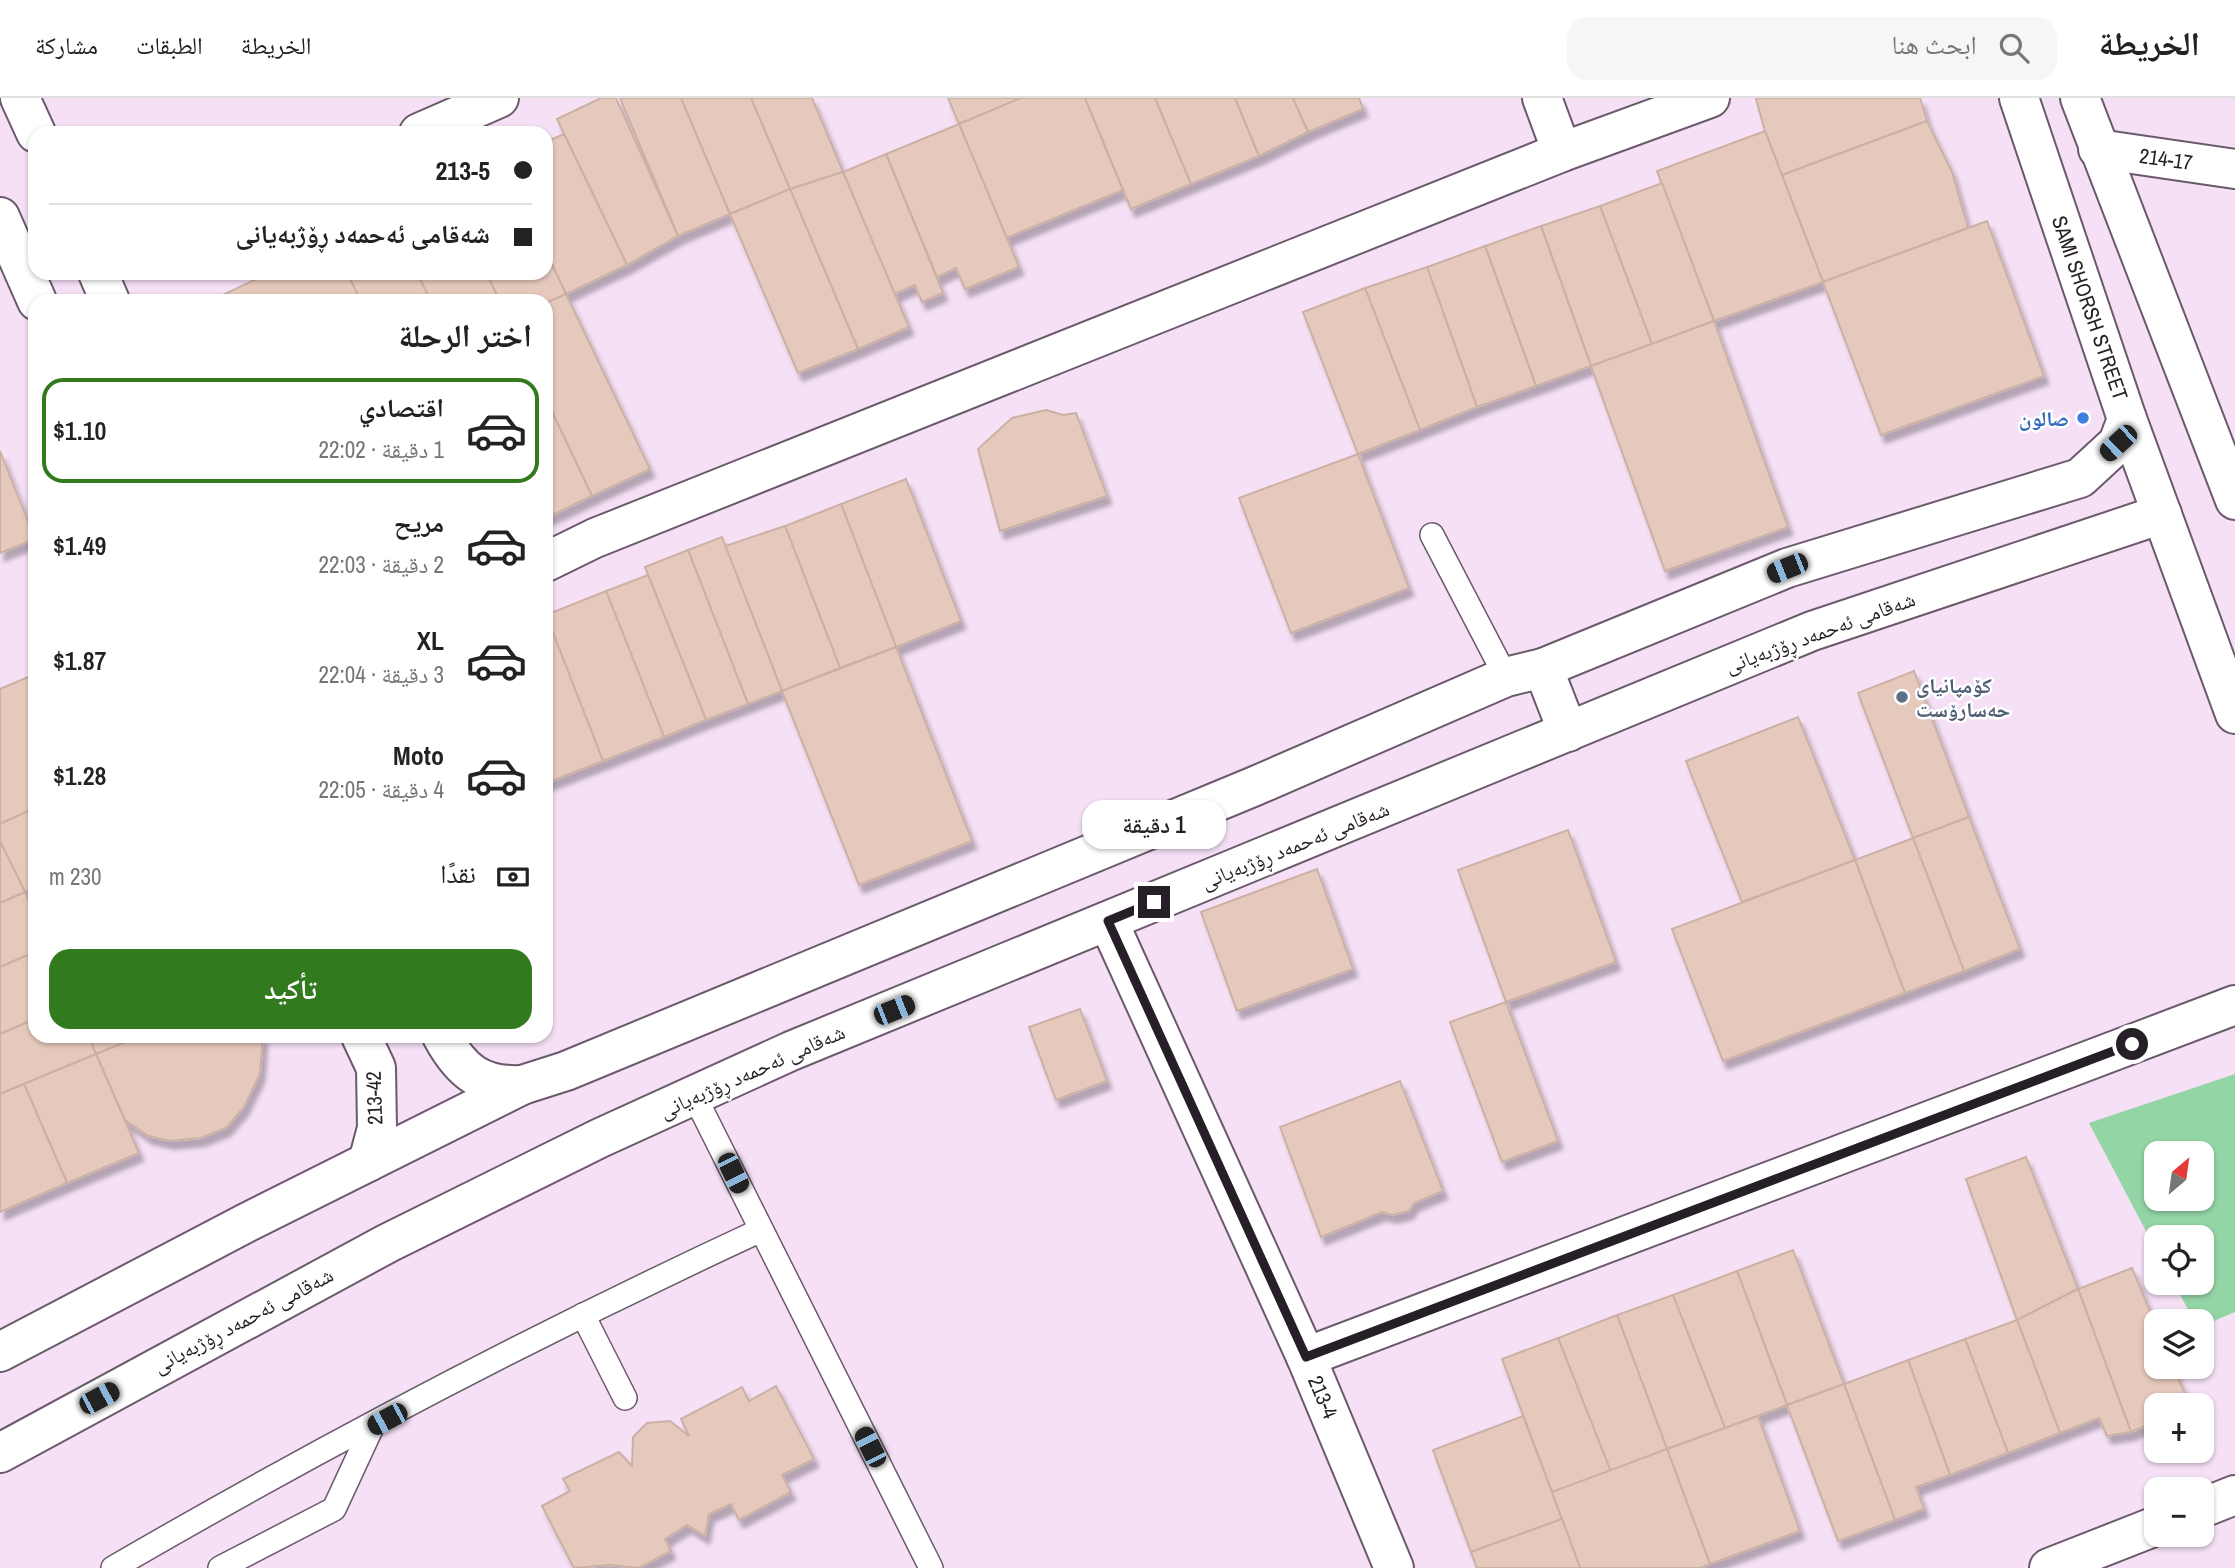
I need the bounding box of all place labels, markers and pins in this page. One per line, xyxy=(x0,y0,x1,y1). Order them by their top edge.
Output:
place label: صالون xyxy=(2019,404,2069,433)
marker: صالون xyxy=(2075,410,2091,426)
place label: کۆمپانیای حەسارۆست xyxy=(1916,671,2010,724)
marker: کۆمپانیای حەسارۆست xyxy=(1894,689,1910,705)

